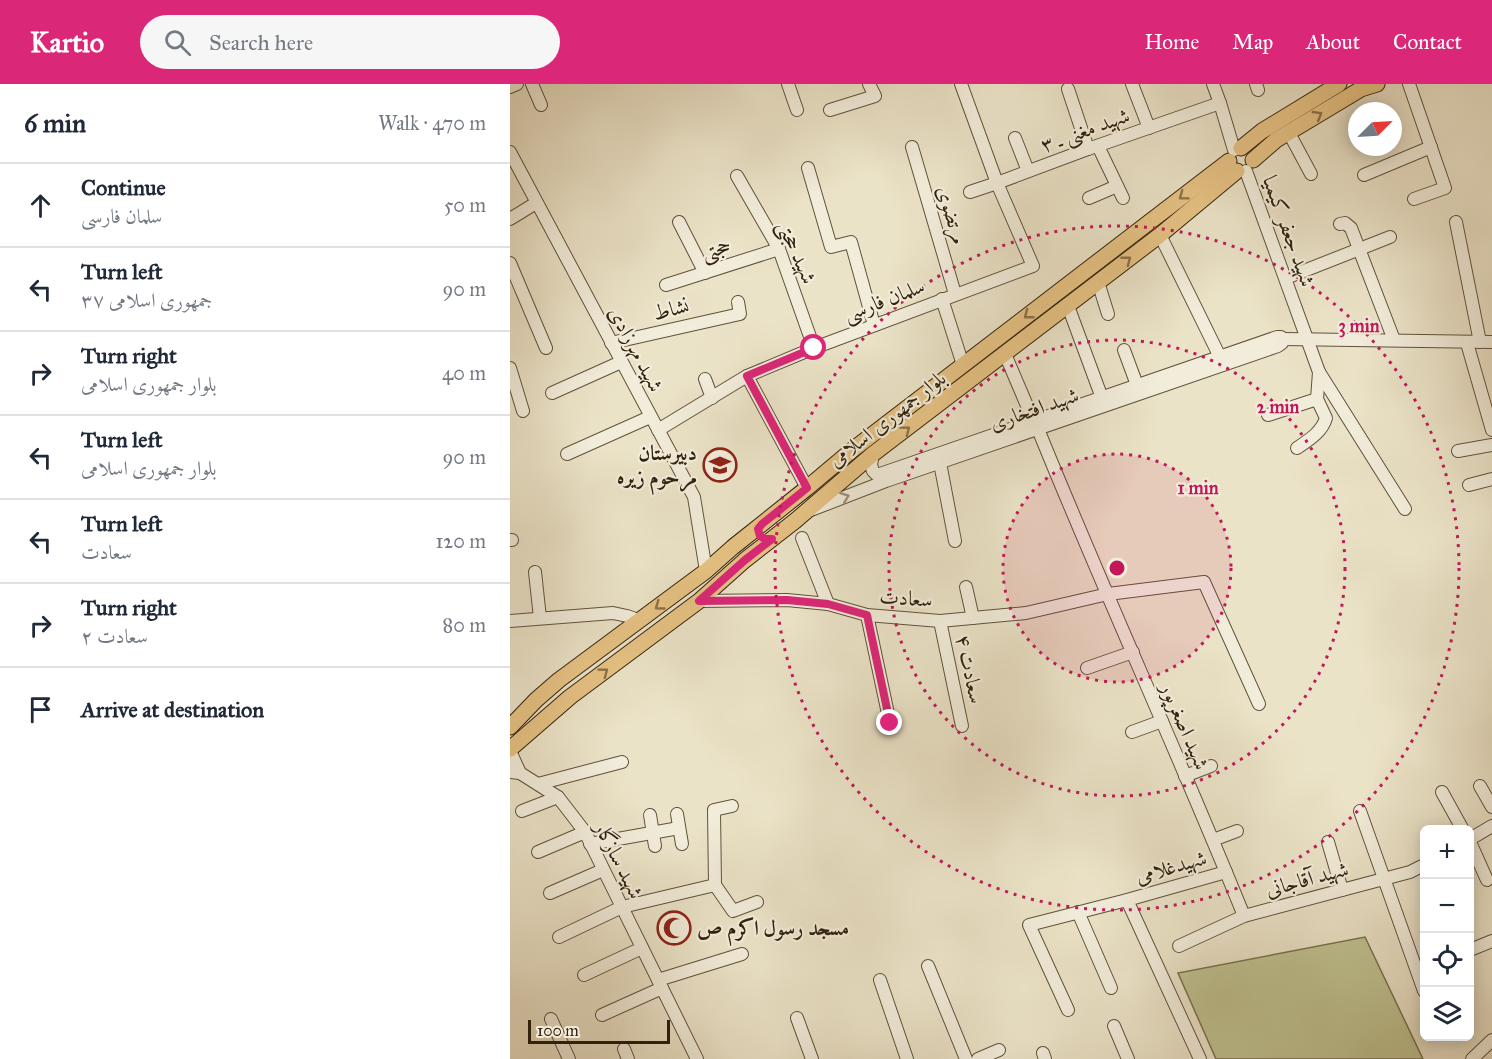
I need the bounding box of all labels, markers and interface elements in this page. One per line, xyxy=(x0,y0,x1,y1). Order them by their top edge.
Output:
search box xyxy=(140,15,560,69)
text: Kartio xyxy=(30,25,104,60)
icon: search xyxy=(161,26,194,59)
text: Search here xyxy=(209,29,313,56)
text: Home xyxy=(1144,29,1199,55)
text: Map xyxy=(1232,29,1273,55)
text: About xyxy=(1306,29,1360,55)
text: Contact xyxy=(1393,29,1462,55)
street label: شهید مغنی ـ ۳ xyxy=(1037,102,1134,160)
north arrow xyxy=(1348,102,1402,156)
text: 6 min xyxy=(24,107,86,139)
text: Walk · 470 m xyxy=(378,111,486,135)
one-way arrow xyxy=(1312,111,1322,122)
street label: شهید جعفر کیمیا xyxy=(1256,172,1321,290)
text: Continue xyxy=(81,174,166,201)
street label: مرتضوی xyxy=(929,183,973,248)
icon: ahead xyxy=(24,189,57,222)
one-way arrow xyxy=(1179,189,1190,200)
text: 50 m xyxy=(444,193,486,217)
text: سلمان فارسی xyxy=(81,204,162,228)
street label: شهید حجتی xyxy=(770,216,822,289)
street label: حجتی xyxy=(698,232,735,268)
one-way arrow xyxy=(1120,256,1131,267)
text: Turn left xyxy=(81,258,163,285)
icon: left xyxy=(24,273,57,306)
street label: سلمان فارسی xyxy=(840,273,929,329)
text: 90 m xyxy=(443,277,486,301)
text: جمهوری اسلامی ۳۷ xyxy=(81,288,212,312)
street label: نشاط xyxy=(650,292,692,326)
street label: شهید مهرزادی xyxy=(602,302,669,397)
one-way arrow xyxy=(1024,308,1035,319)
text: 3 min xyxy=(1339,315,1380,338)
route start xyxy=(800,334,826,360)
text: Turn right xyxy=(81,342,177,369)
icon: right xyxy=(24,357,57,390)
text: 40 m xyxy=(442,361,486,385)
street label: بلوار جمهوری اسلامی xyxy=(823,365,951,473)
text: بلوار جمهوری اسلامی xyxy=(81,372,217,396)
street label: شهید افتخاری xyxy=(986,382,1082,437)
text: 2 min xyxy=(1257,396,1300,418)
text: Turn left xyxy=(81,426,163,453)
one-way arrow xyxy=(899,426,910,437)
place label: دبیرستان مرحوم زیره xyxy=(617,440,697,496)
icon: left xyxy=(24,441,57,474)
text: 90 m xyxy=(443,445,486,469)
school or university icon: دبیرستان مرحوم زیره xyxy=(702,447,738,483)
text: بلوار جمهوری اسلامی xyxy=(81,456,217,480)
text: 1 min xyxy=(1178,477,1219,499)
one-way arrow xyxy=(840,491,850,504)
text: Turn left xyxy=(81,510,163,537)
icon: left xyxy=(24,525,57,558)
text: 120 m xyxy=(435,529,486,553)
text: سعادت xyxy=(81,540,132,564)
centre of rings xyxy=(1107,558,1127,578)
street label: سعادت xyxy=(878,583,934,613)
text: Turn right xyxy=(81,594,177,621)
one-way arrow xyxy=(654,598,665,609)
icon: right xyxy=(24,609,57,642)
text: 80 m xyxy=(443,613,486,637)
text: سعادت ۲ xyxy=(81,624,148,648)
street label: سعادت ۴ xyxy=(950,632,990,706)
one-way arrow xyxy=(597,668,608,679)
street label: شهید اصغرپور xyxy=(1152,677,1215,774)
icon: arrive xyxy=(24,693,57,726)
text: Arrive at destination xyxy=(81,696,264,723)
route end xyxy=(876,709,902,735)
street label: شهید سازگار xyxy=(587,815,649,903)
map controls xyxy=(1420,825,1474,1041)
button: + xyxy=(1420,825,1474,879)
street label: شهیدغلامی xyxy=(1132,844,1210,890)
street label: شهید آقاجانی xyxy=(1263,855,1352,904)
button: − xyxy=(1420,879,1474,933)
mosque icon: مسجد رسول اکرم ص xyxy=(656,910,692,946)
place label: مسجد رسول اکرم ص xyxy=(697,915,849,947)
button: locate xyxy=(1420,933,1474,987)
button: layers xyxy=(1420,987,1474,1041)
scale bar xyxy=(528,1017,670,1044)
text: 100 m xyxy=(537,1021,579,1040)

